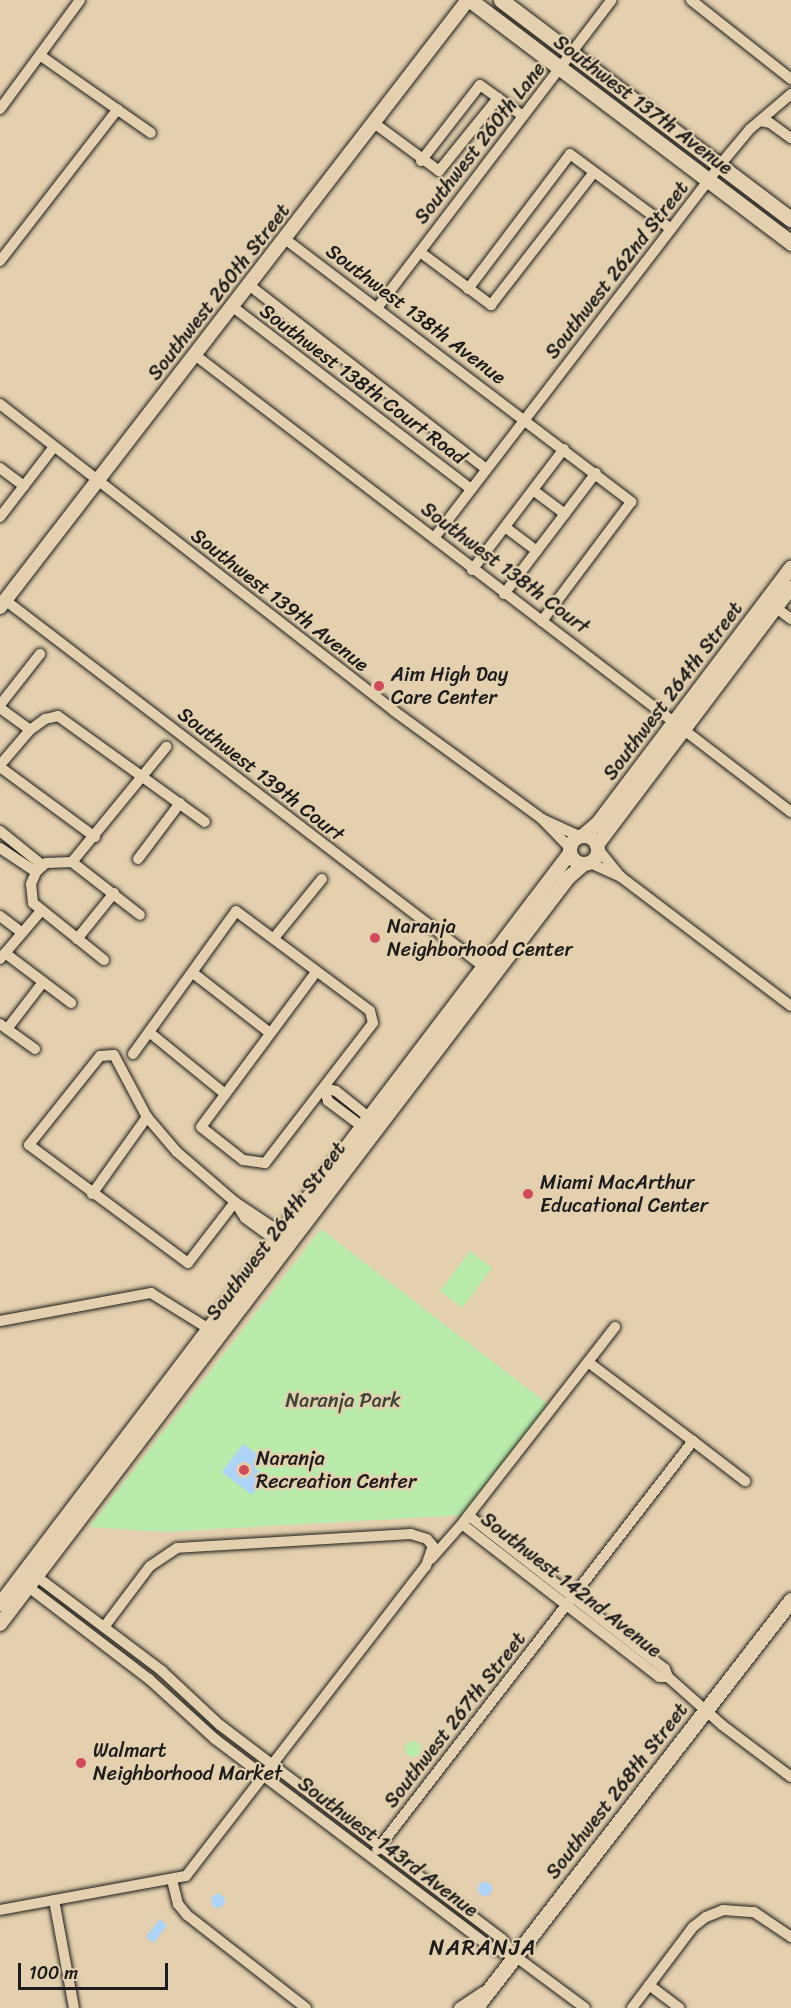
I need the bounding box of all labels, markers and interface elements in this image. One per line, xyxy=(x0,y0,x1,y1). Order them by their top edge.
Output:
street label: Southwest 137th Avenue xyxy=(549,30,737,180)
street label: Southwest 260th Lane xyxy=(409,57,551,229)
street label: Southwest 262nd Street xyxy=(540,177,694,363)
street label: Southwest 260th Street xyxy=(143,199,295,385)
street label: Southwest 138th Avenue xyxy=(321,238,511,390)
street label: Southwest 138th Court Road xyxy=(254,298,472,470)
street label: Southwest 138th Court xyxy=(416,497,594,639)
street label: Southwest 139th Avenue xyxy=(186,523,374,677)
street label: Southwest 264th Street xyxy=(598,597,748,785)
place label: Aim High Day Care Center xyxy=(391,662,508,709)
marker: Aim High Day Care Center xyxy=(372,679,386,693)
street label: Southwest 139th Court xyxy=(173,701,349,847)
place label: Naranja Neighborhood Center xyxy=(387,915,573,962)
marker: Naranja Neighborhood Center xyxy=(368,931,382,945)
street label: Southwest 264th Street xyxy=(201,1137,351,1325)
place label: Miami MacArthur Educational Center xyxy=(540,1170,709,1217)
marker: Miami MacArthur Educational Center xyxy=(521,1187,535,1201)
park label: Naranja Park xyxy=(286,1388,400,1412)
place label: Naranja Recreation Center xyxy=(256,1446,417,1493)
marker: Naranja Recreation Center xyxy=(237,1463,251,1477)
street label: Southwest 142nd Avenue xyxy=(476,1507,666,1663)
street label: Southwest 267th Street xyxy=(379,1627,531,1813)
street label: Southwest 268th Street xyxy=(541,1698,693,1884)
place label: Walmart Neighborhood Market xyxy=(93,1739,282,1786)
marker: Walmart Neighborhood Market xyxy=(74,1756,88,1770)
street label: Southwest 143rd Avenue xyxy=(293,1771,483,1923)
district label: NARANJA xyxy=(429,1935,537,1961)
scale bar xyxy=(21,1951,171,1989)
text: 100 m xyxy=(29,1957,78,1989)

